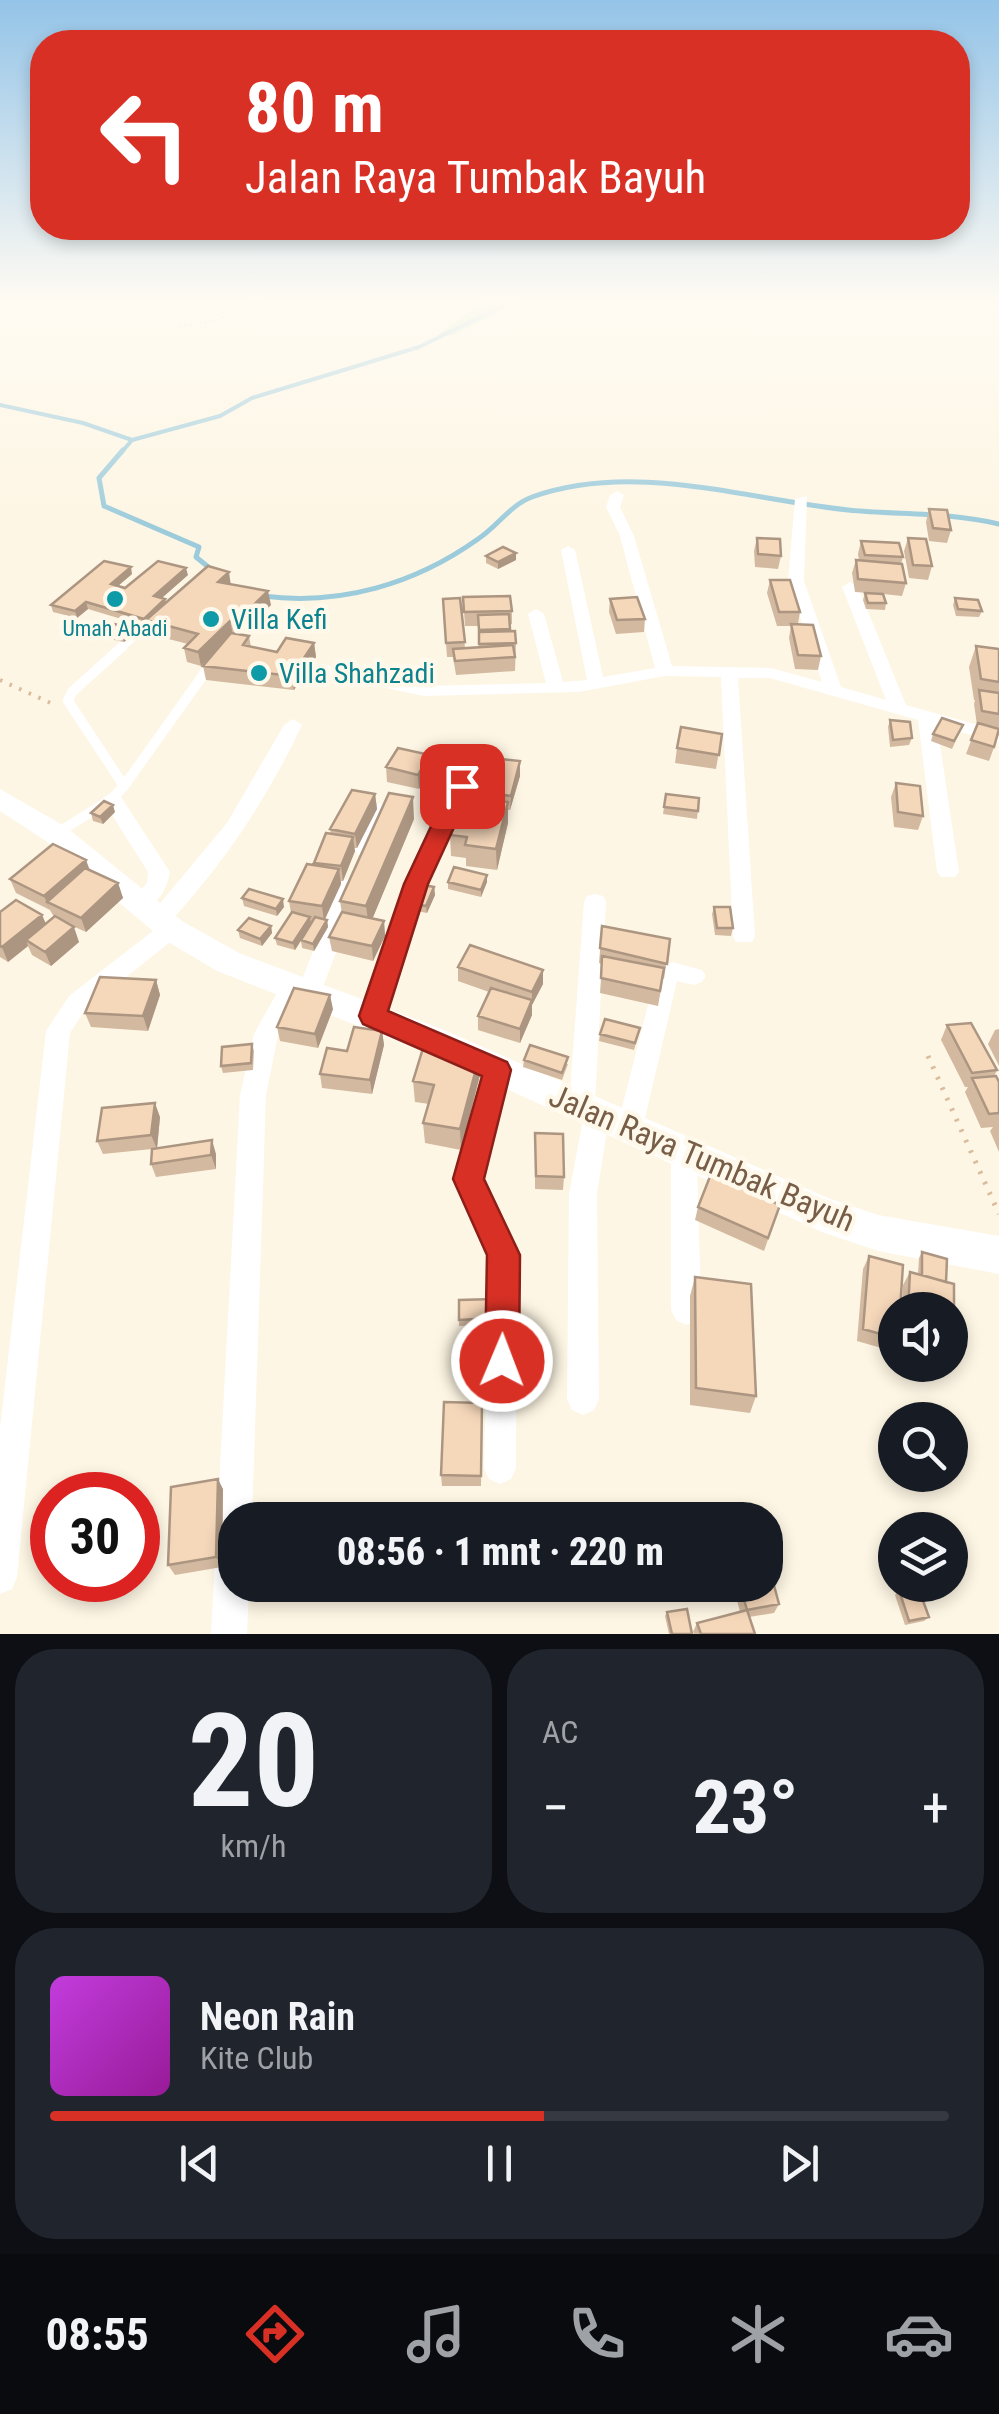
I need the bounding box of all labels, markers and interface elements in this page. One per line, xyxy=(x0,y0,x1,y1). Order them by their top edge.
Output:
text: 80 m xyxy=(245,67,384,149)
icon: left xyxy=(80,70,210,200)
text: Jalan Raya Tumbak Bayuh xyxy=(245,151,706,204)
marker: Umah Abadi xyxy=(104,588,126,610)
place label: Villa Kefi xyxy=(231,603,328,636)
marker: Villa Kefi xyxy=(200,608,222,630)
place label: Umah Abadi xyxy=(62,616,168,641)
place label: Villa Shahzadi xyxy=(279,657,435,690)
marker: Villa Shahzadi xyxy=(248,662,270,684)
pin xyxy=(420,744,505,829)
icon: arrive xyxy=(435,759,490,814)
street label: Jalan Raya Tumbak Bayuh xyxy=(544,1076,860,1240)
map controls xyxy=(878,1292,968,1602)
button: sound xyxy=(878,1292,968,1382)
position arrow xyxy=(450,1309,554,1413)
button: search xyxy=(878,1402,968,1492)
speed limit sign: 30 xyxy=(30,1472,160,1602)
button: layers xyxy=(878,1512,968,1602)
text: 08:56 · 1 mnt · 220 m xyxy=(337,1530,664,1574)
text: 20 xyxy=(188,1685,319,1838)
text: AC xyxy=(542,1713,578,1751)
text: 23° xyxy=(693,1763,798,1851)
text: − xyxy=(542,1776,570,1840)
text: + xyxy=(922,1776,949,1840)
text: km/h xyxy=(221,1827,286,1865)
text: Neon Rain xyxy=(200,1995,355,2039)
text: Kite Club xyxy=(200,2039,313,2077)
icon: previous xyxy=(172,2136,227,2191)
icon: pause xyxy=(472,2136,527,2191)
icon: next xyxy=(772,2136,827,2191)
icon: directions xyxy=(240,2299,310,2369)
icon: music xyxy=(401,2299,471,2369)
icon: phone xyxy=(562,2299,632,2369)
icon: climate xyxy=(723,2299,793,2369)
icon: car xyxy=(884,2299,954,2369)
text: 08:55 xyxy=(45,2308,149,2361)

